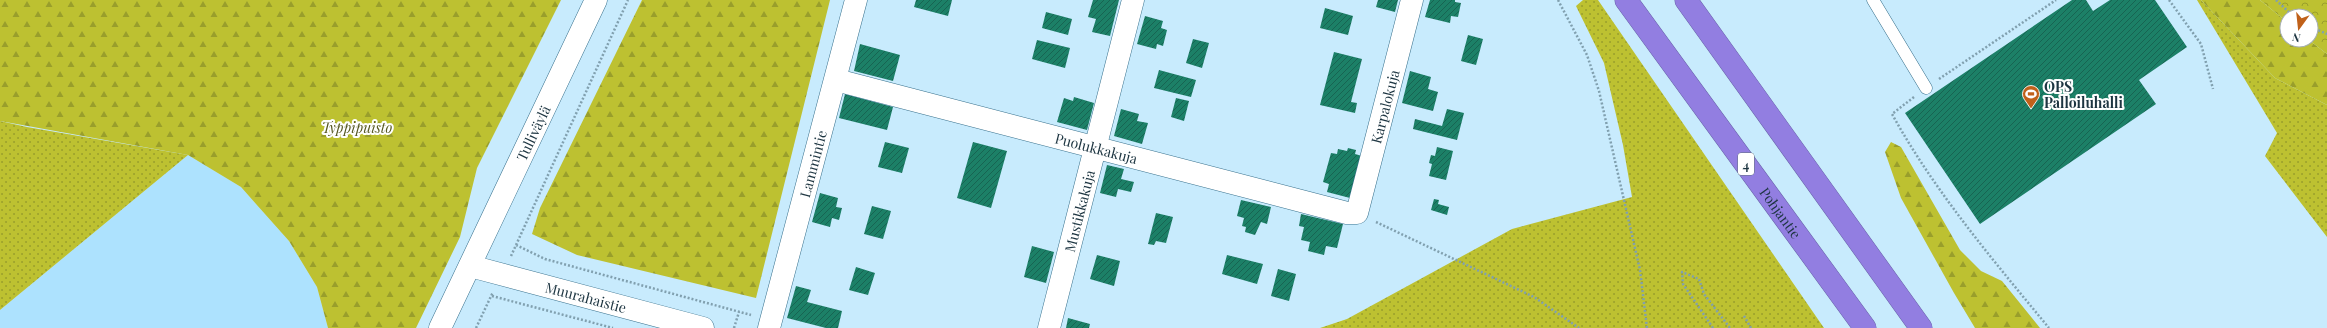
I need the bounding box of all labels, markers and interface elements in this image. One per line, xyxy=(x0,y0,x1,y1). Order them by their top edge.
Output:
north arrow xyxy=(2279,8,2319,48)
text: N xyxy=(2290,30,2302,46)
street label: Karpalokuja xyxy=(1366,68,1403,145)
place label: OPS Palloiluhalli xyxy=(2044,77,2123,112)
sports icon: OPS Palloiluhalli xyxy=(2021,84,2041,109)
street label: Tulliväylä xyxy=(511,102,554,164)
park label: Typpipuisto xyxy=(322,118,392,137)
street label: Lammintie xyxy=(795,128,831,199)
street label: Puolukkakuja xyxy=(1053,128,1140,168)
road number: 4 xyxy=(1738,153,1754,175)
street label: Mustikkakuja xyxy=(1059,168,1099,254)
street label: Pohjantie xyxy=(1756,183,1806,242)
street label: Muurahaistie xyxy=(543,277,629,317)

